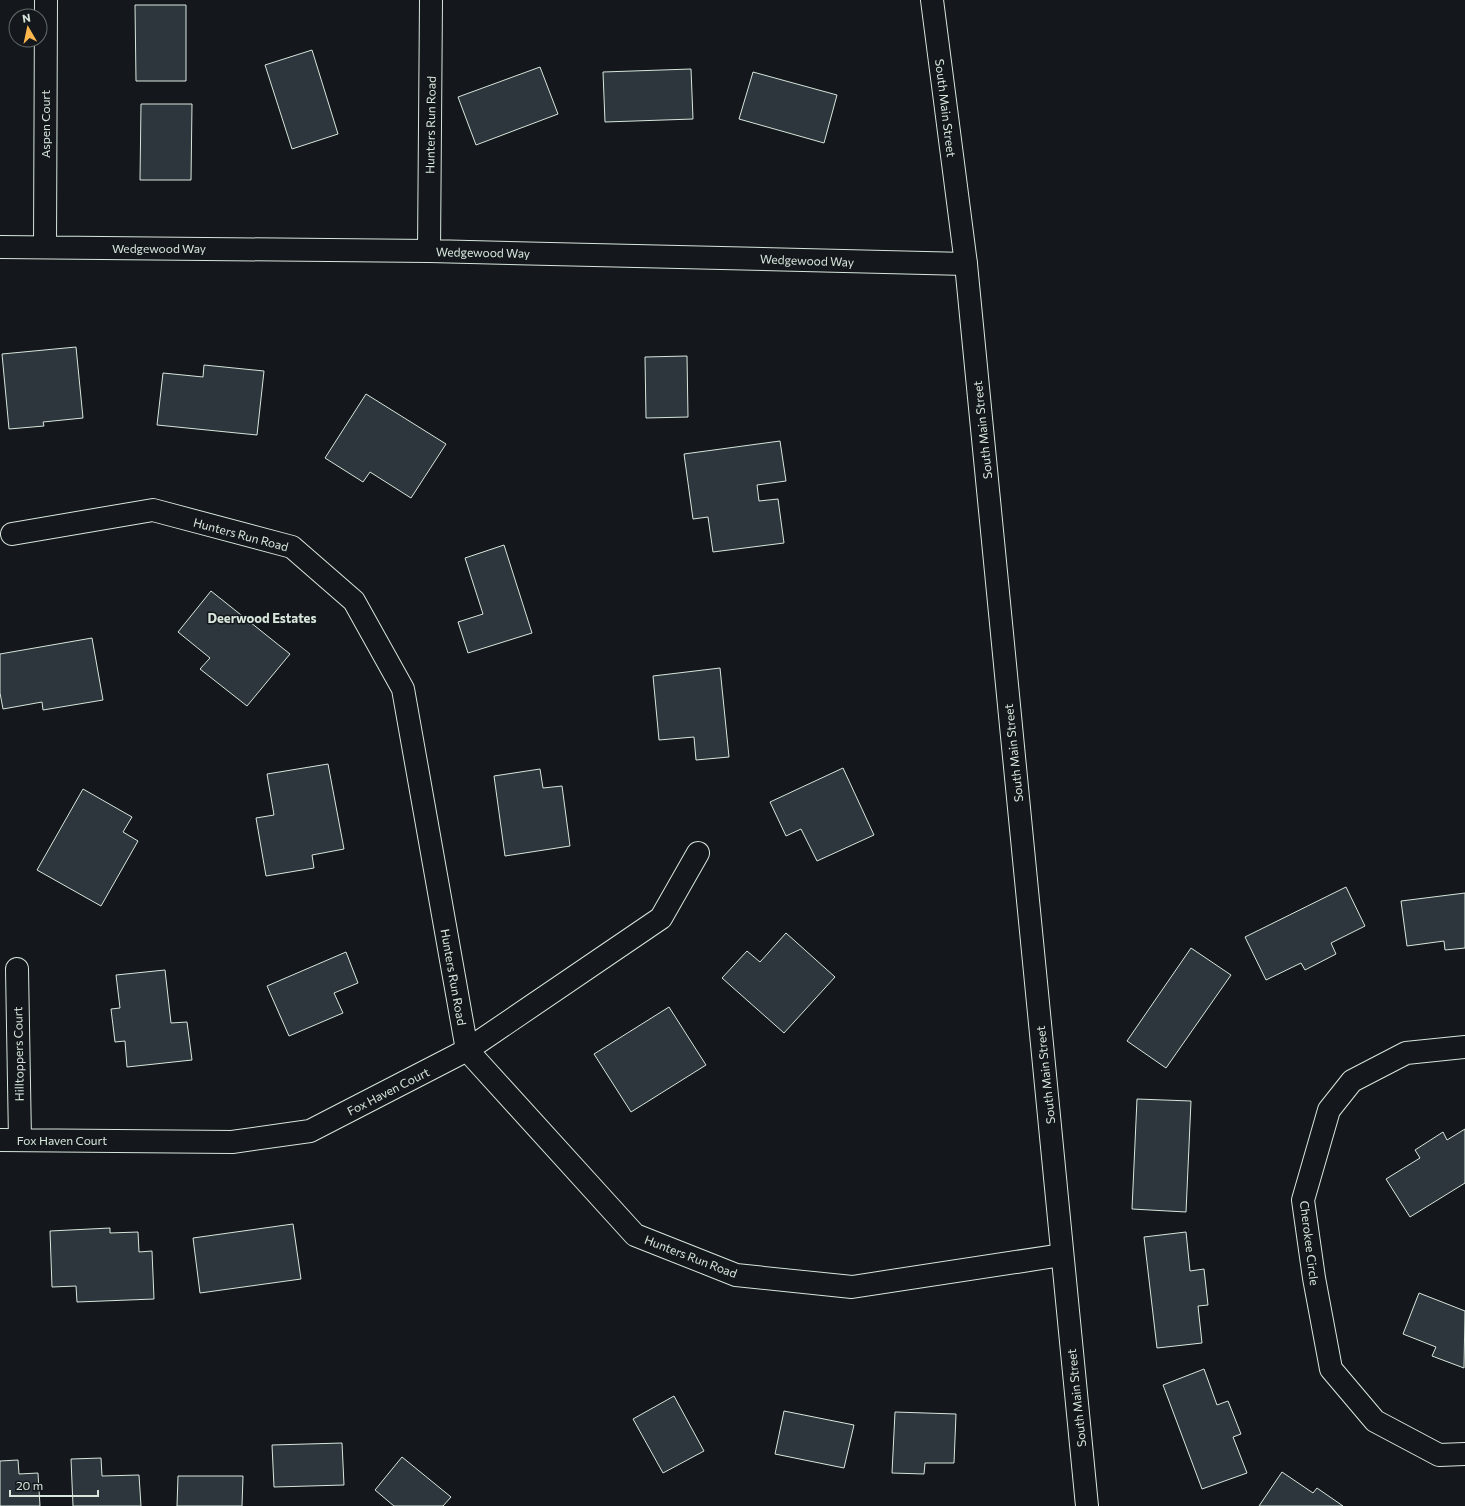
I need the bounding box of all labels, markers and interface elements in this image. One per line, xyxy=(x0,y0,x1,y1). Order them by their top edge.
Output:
north arrow xyxy=(8,8,48,48)
text: N xyxy=(21,11,31,25)
street label: South Main Street xyxy=(933,58,959,158)
street label: Hunters Run Road xyxy=(422,76,438,174)
street label: Aspen Court xyxy=(38,90,52,158)
street label: Wedgewood Way xyxy=(112,241,206,255)
street label: Wedgewood Way xyxy=(436,244,530,260)
street label: Wedgewood Way xyxy=(760,251,854,269)
street label: South Main Street xyxy=(970,380,994,480)
street label: Hunters Run Road xyxy=(192,515,290,553)
district label: Deerwood Estates xyxy=(207,610,317,626)
street label: South Main Street xyxy=(1001,703,1025,803)
street label: Hunters Run Road xyxy=(439,928,469,1027)
street label: Hilltoppers Court xyxy=(10,1006,26,1102)
street label: South Main Street xyxy=(1033,1025,1057,1125)
street label: Fox Haven Court xyxy=(344,1064,432,1118)
street label: Fox Haven Court xyxy=(17,1133,107,1147)
street label: Cherokee Circle xyxy=(1298,1200,1322,1286)
street label: Hunters Run Road xyxy=(643,1232,739,1280)
street label: South Main Street xyxy=(1064,1348,1088,1448)
scale bar xyxy=(10,1472,98,1498)
text: 20 m xyxy=(16,1478,43,1492)

